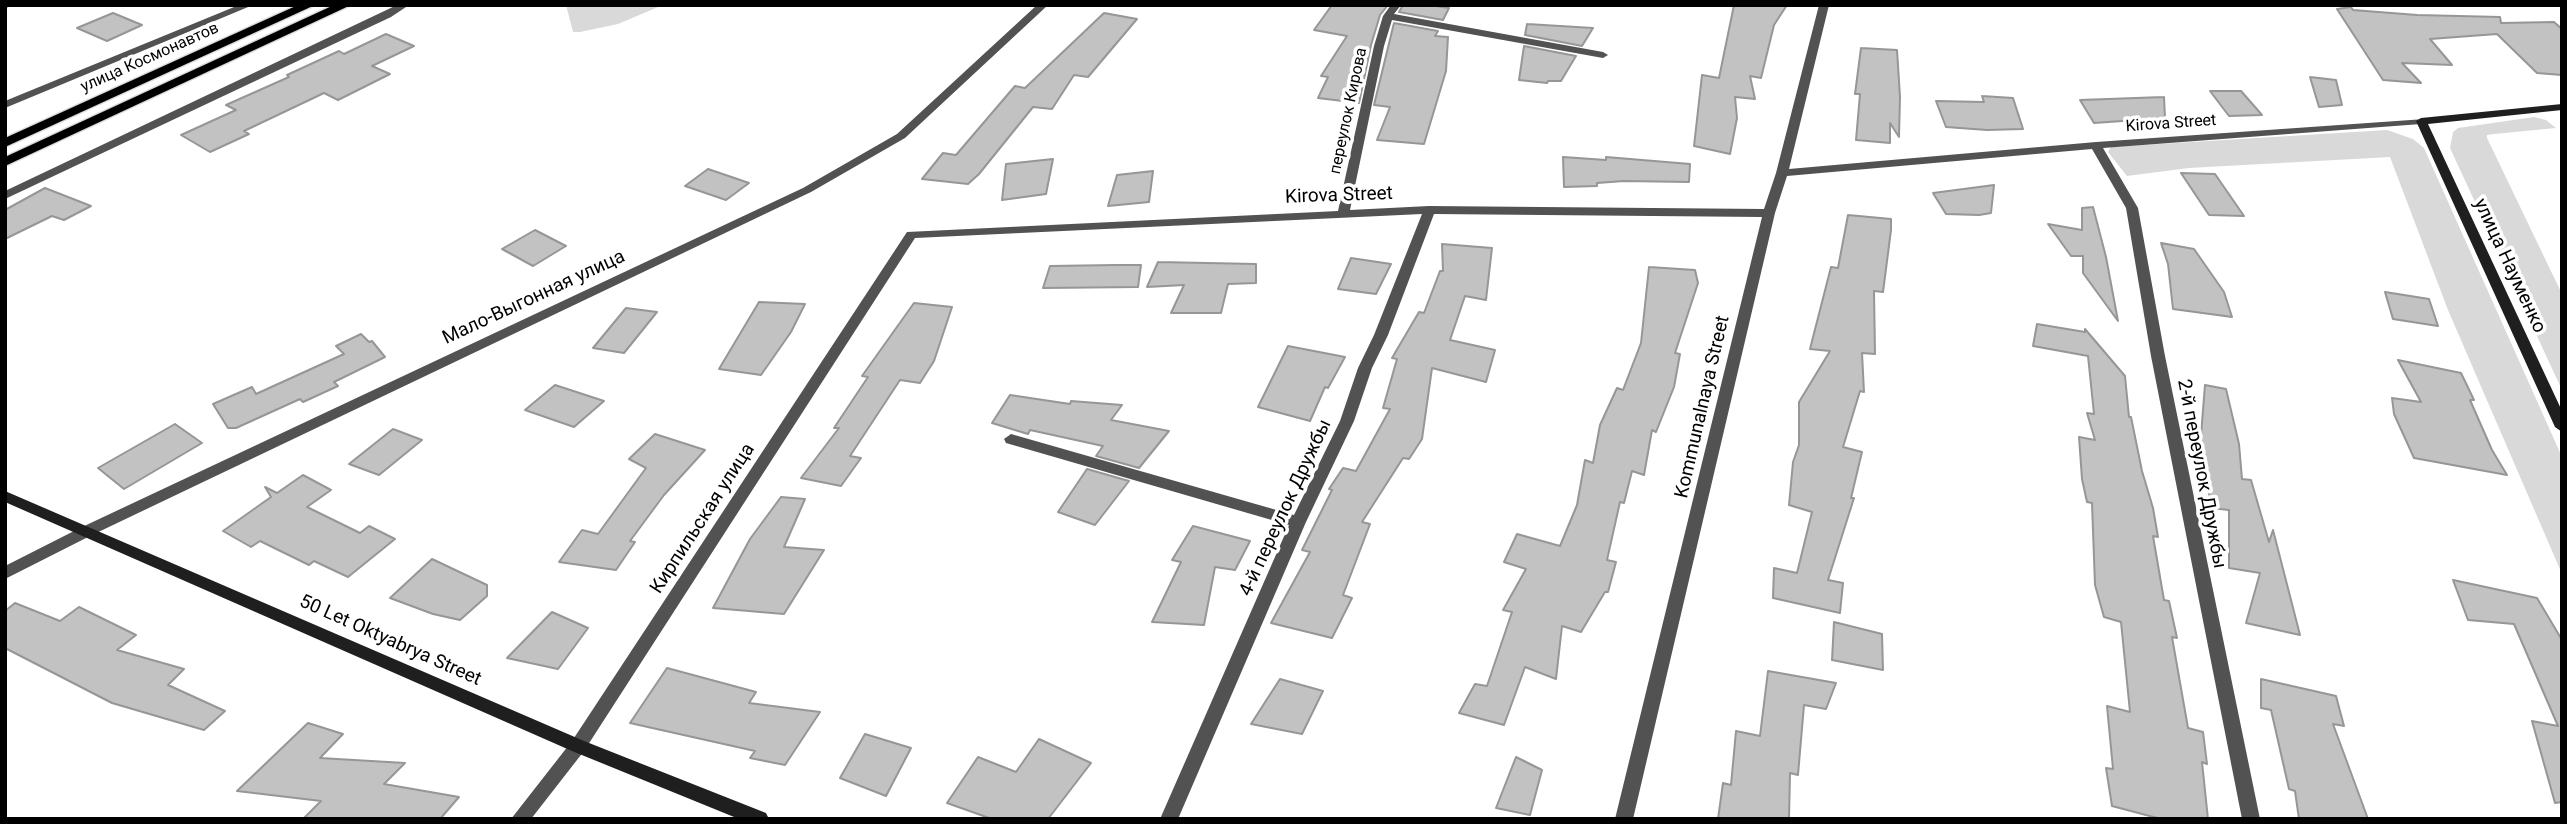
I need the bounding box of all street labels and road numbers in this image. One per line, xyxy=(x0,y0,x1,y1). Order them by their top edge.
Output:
street label: улица Космонавтов xyxy=(78,19,222,97)
street label: переулок Кирова xyxy=(1326,46,1372,176)
street label: Kirova Street xyxy=(2125,111,2217,137)
street label: Kirova Street xyxy=(1285,183,1393,209)
street label: улица Науменко xyxy=(2468,195,2550,337)
street label: Мало-Выгонная улица xyxy=(439,246,629,350)
street label: Kommunalnaya Street xyxy=(1671,314,1735,500)
street label: 2-й переулок Дружбы xyxy=(2171,377,2231,571)
street label: 4-й переулок Дружбы xyxy=(1235,416,1337,600)
street label: Кирпильская улица xyxy=(646,440,760,598)
street label: 50 Let Oktyabrya Street xyxy=(296,591,484,691)

